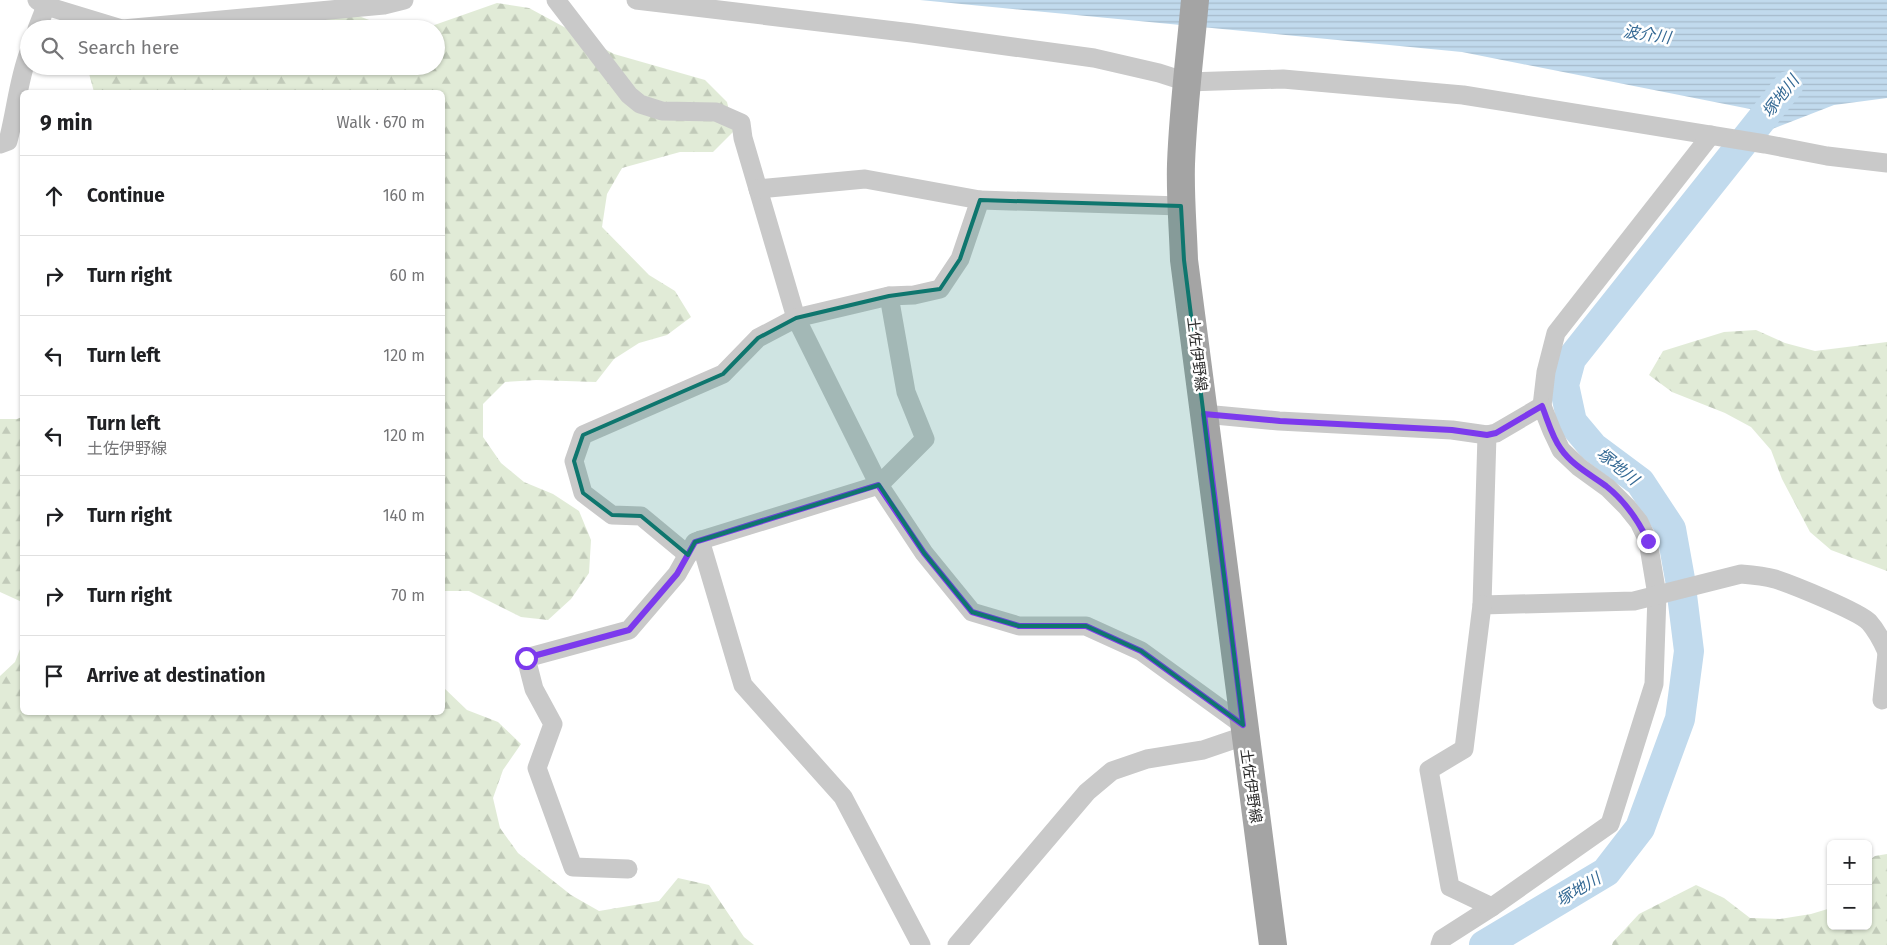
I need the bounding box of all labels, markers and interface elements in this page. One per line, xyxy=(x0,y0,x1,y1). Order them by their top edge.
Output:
search box xyxy=(20,20,445,75)
water label: 波介川 xyxy=(1622,22,1674,48)
icon: search xyxy=(38,34,66,62)
text: Search here xyxy=(78,36,179,59)
water label: 塚地川 xyxy=(1758,70,1804,121)
text: 9 min xyxy=(40,110,93,136)
text: Walk · 670 m xyxy=(337,113,425,132)
icon: ahead xyxy=(40,182,68,210)
text: Continue xyxy=(87,184,165,207)
text: 160 m xyxy=(383,186,425,205)
icon: right xyxy=(40,262,68,290)
text: Turn right xyxy=(87,264,172,287)
text: 60 m xyxy=(390,266,425,285)
street label: 土佐伊野線 xyxy=(1183,316,1211,392)
icon: left xyxy=(40,342,68,370)
text: Turn left xyxy=(87,344,161,367)
text: 120 m xyxy=(383,346,425,365)
text: Turn left xyxy=(87,412,161,435)
icon: left xyxy=(40,422,68,450)
text: 120 m xyxy=(383,426,425,445)
text: 土佐伊野線 xyxy=(87,439,167,458)
water label: 塚地川 xyxy=(1593,444,1644,490)
icon: right xyxy=(40,502,68,530)
text: Turn right xyxy=(87,504,172,527)
text: 140 m xyxy=(383,506,425,525)
route end xyxy=(1637,530,1660,553)
icon: right xyxy=(40,582,68,610)
text: Turn right xyxy=(87,584,172,607)
text: 70 m xyxy=(391,586,425,605)
route start xyxy=(515,647,538,670)
icon: arrive xyxy=(40,662,68,690)
text: Arrive at destination xyxy=(87,664,266,687)
street label: 土佐伊野線 xyxy=(1237,748,1265,824)
map controls xyxy=(1827,840,1872,930)
button: + xyxy=(1827,840,1872,885)
water label: 塚地川 xyxy=(1553,868,1605,910)
button: − xyxy=(1827,885,1872,930)

